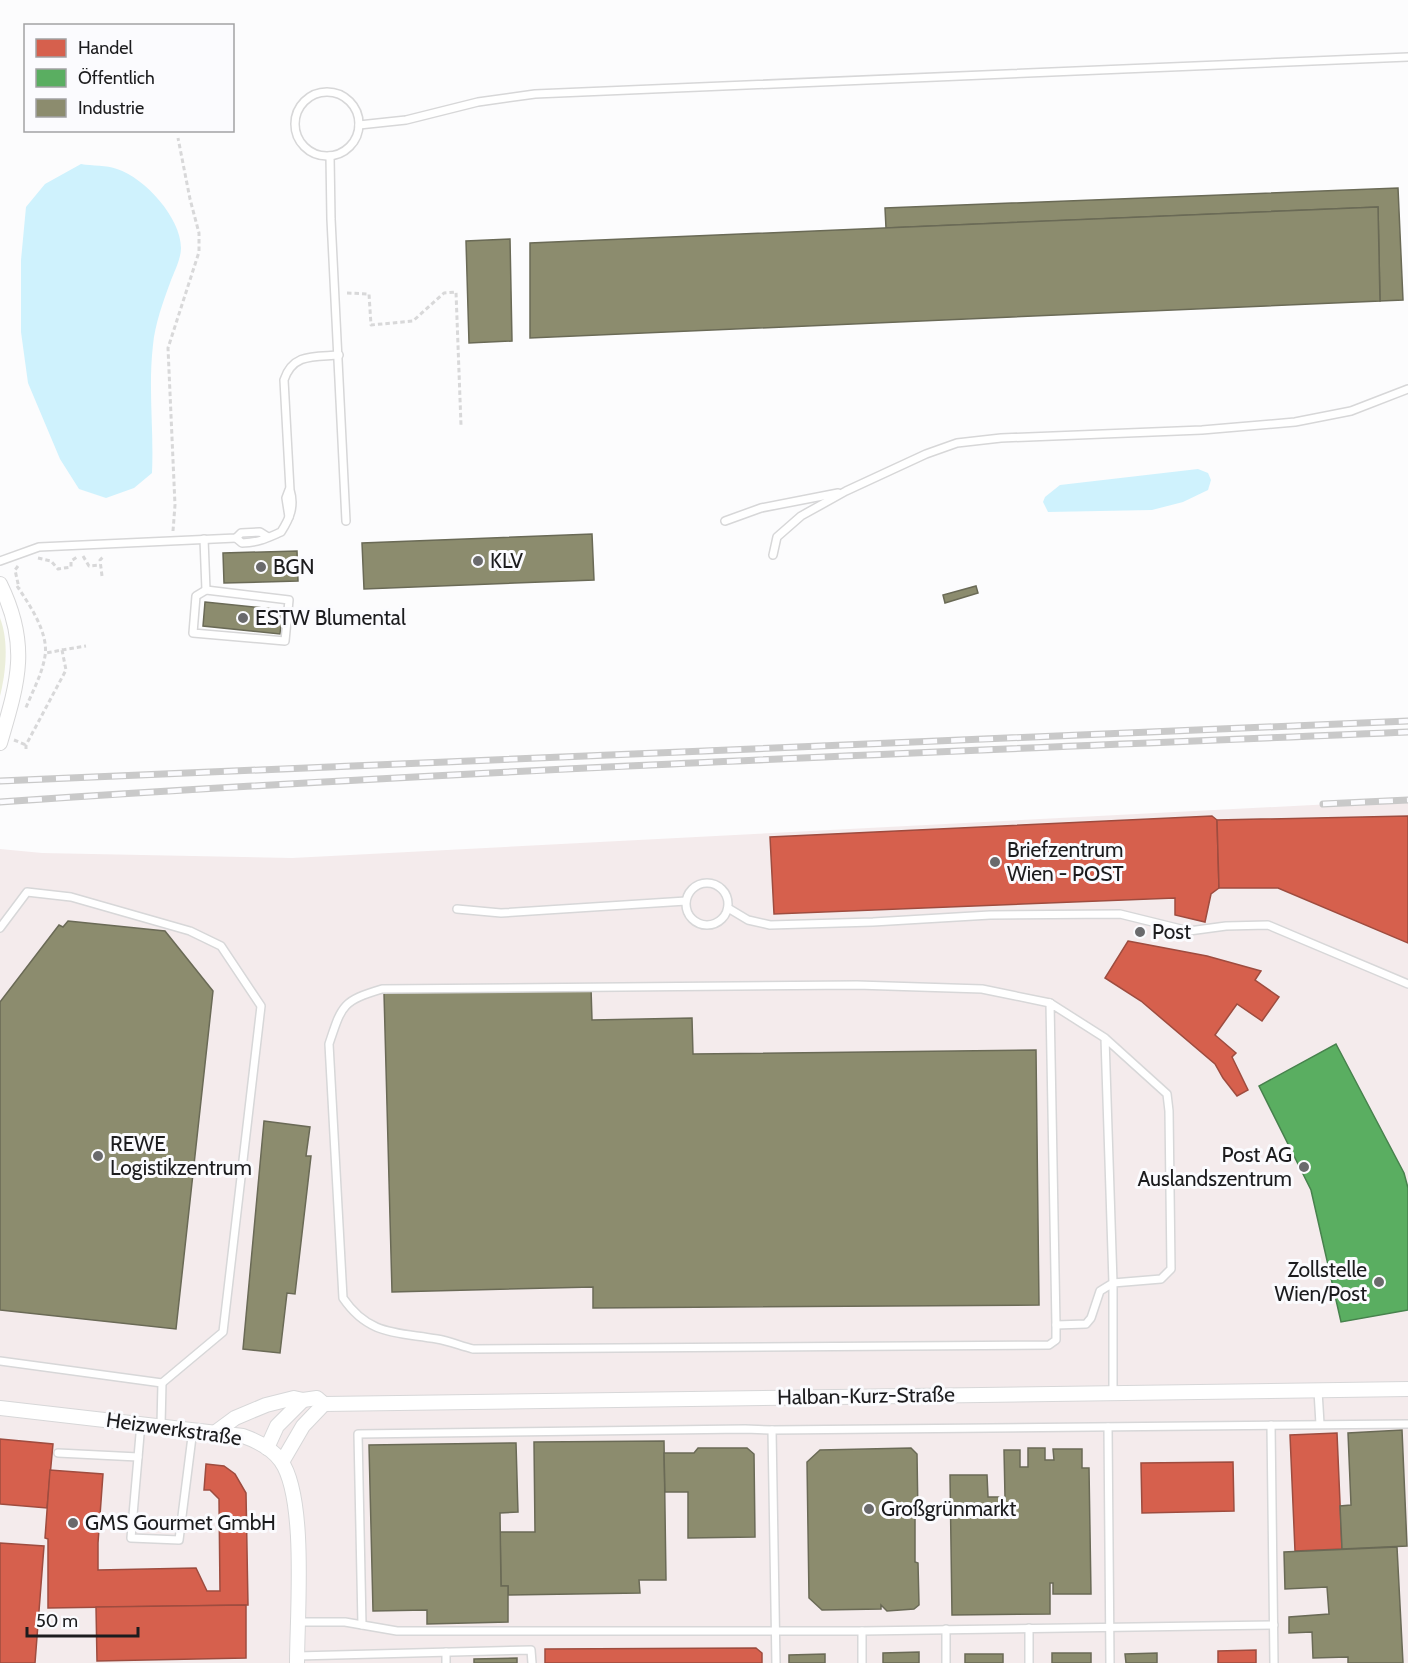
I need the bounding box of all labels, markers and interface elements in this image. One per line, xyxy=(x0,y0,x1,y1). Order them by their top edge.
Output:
legend xyxy=(24,24,234,132)
text: Handel xyxy=(78,37,133,59)
text: Öffentlich xyxy=(78,67,155,89)
text: Industrie xyxy=(78,97,144,119)
place label: KLV xyxy=(490,548,523,573)
place label: BGN xyxy=(273,554,314,579)
marker: KLV xyxy=(471,554,485,568)
marker: BGN xyxy=(254,560,268,574)
place label: ESTW Blumental xyxy=(255,605,406,630)
marker: ESTW Blumental xyxy=(236,611,250,625)
place label: Briefzentrum Wien - POST xyxy=(1007,837,1124,886)
marker: Briefzentrum Wien - POST xyxy=(988,855,1002,869)
place label: Post xyxy=(1152,919,1191,944)
marker: Post xyxy=(1133,925,1147,939)
place label: REWE Logistikzentrum xyxy=(110,1131,252,1180)
place label: Post AG Auslandszentrum xyxy=(1137,1142,1292,1191)
marker: REWE Logistikzentrum xyxy=(91,1149,105,1163)
marker: Post AG Auslandszentrum xyxy=(1297,1160,1311,1174)
place label: Zollstelle Wien/Post xyxy=(1274,1257,1367,1306)
marker: Zollstelle Wien/Post xyxy=(1372,1275,1386,1289)
street label: Halban-Kurz-Straße xyxy=(777,1381,955,1410)
street label: Heizwerkstraße xyxy=(105,1407,244,1450)
place label: Großgrünmarkt xyxy=(881,1496,1016,1521)
marker: Großgrünmarkt xyxy=(862,1502,876,1516)
place label: GMS Gourmet GmbH xyxy=(85,1510,276,1535)
marker: GMS Gourmet GmbH xyxy=(66,1516,80,1530)
scale bar xyxy=(27,1600,138,1638)
text: 50 m xyxy=(36,1610,78,1632)

